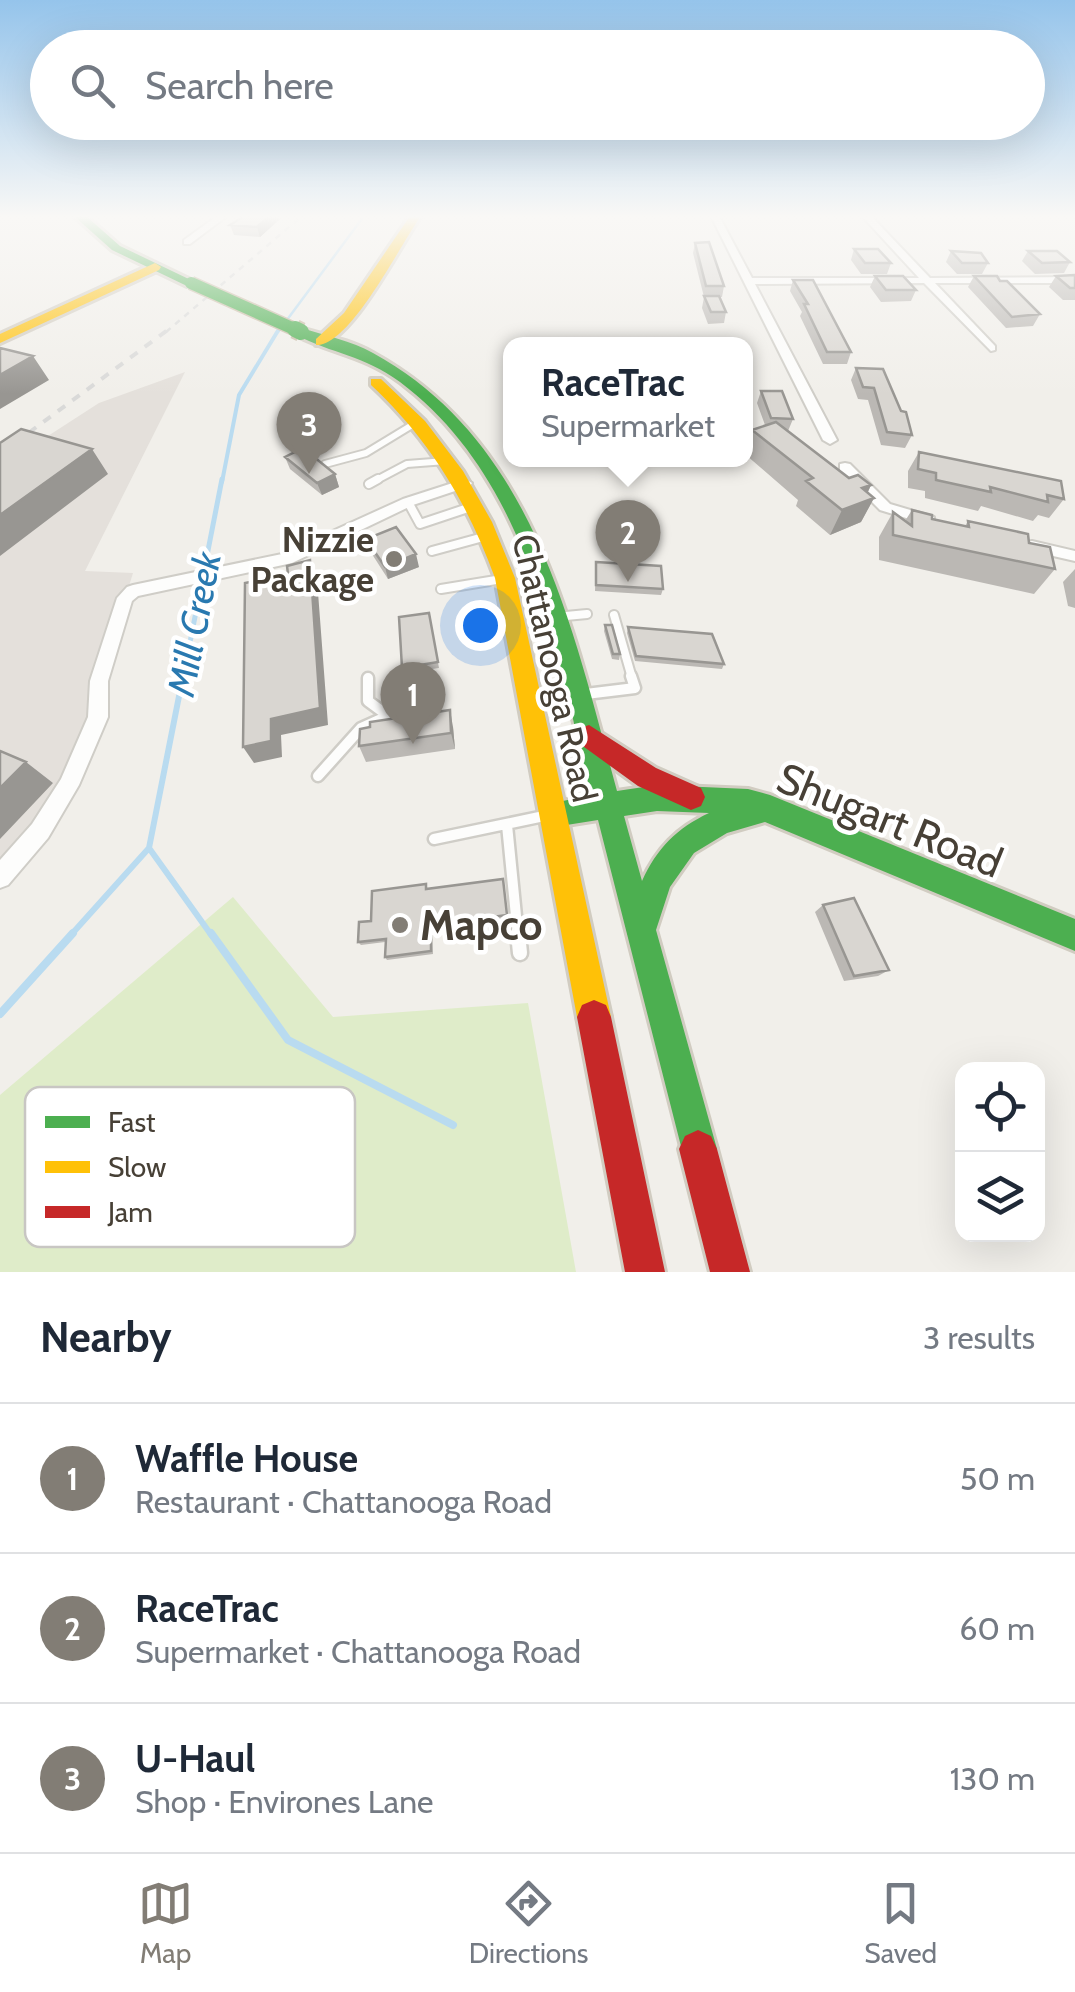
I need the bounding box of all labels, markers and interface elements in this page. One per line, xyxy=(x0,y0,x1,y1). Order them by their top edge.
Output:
search box xyxy=(30,30,1045,140)
icon: search xyxy=(65,58,120,113)
text: Search here xyxy=(145,62,334,109)
popup xyxy=(503,337,753,467)
text: RaceTrac xyxy=(541,359,685,406)
pin: 3 xyxy=(276,392,342,474)
text: Supermarket xyxy=(541,406,715,445)
pin: 2 xyxy=(596,500,660,582)
place label: Nizzie Package xyxy=(251,518,374,601)
street label: Chattanooga Road xyxy=(503,530,607,806)
water label: Mill Creek xyxy=(157,546,231,701)
marker: Nizzie Package xyxy=(383,548,405,570)
your location xyxy=(455,600,506,651)
pin: 1 xyxy=(380,662,446,744)
street label: Shugart Road xyxy=(770,751,1010,889)
place label: Mapco xyxy=(420,899,543,951)
marker: Mapco xyxy=(389,914,411,936)
map controls xyxy=(955,1062,1045,1242)
button: locate xyxy=(955,1062,1045,1152)
legend xyxy=(25,1087,355,1247)
text: Fast xyxy=(108,1105,156,1139)
text: Slow xyxy=(108,1150,166,1184)
button: layers xyxy=(955,1152,1045,1242)
text: Jam xyxy=(107,1195,153,1229)
text: Nearby xyxy=(40,1311,172,1363)
text: 3 results xyxy=(923,1318,1035,1357)
text: Waffle House xyxy=(135,1435,358,1482)
text: 1 xyxy=(67,1459,78,1498)
text: 50 m xyxy=(960,1459,1035,1498)
text: Restaurant · Chattanooga Road xyxy=(135,1482,552,1521)
text: RaceTrac xyxy=(135,1585,279,1632)
text: 2 xyxy=(64,1609,81,1648)
text: 60 m xyxy=(959,1609,1035,1648)
text: Supermarket · Chattanooga Road xyxy=(135,1632,581,1671)
text: U-Haul xyxy=(135,1735,255,1782)
text: 3 xyxy=(64,1759,81,1798)
text: 130 m xyxy=(950,1759,1035,1798)
text: Shop · Environes Lane xyxy=(135,1782,433,1821)
tab: Map xyxy=(138,1876,193,1970)
tab: Directions xyxy=(469,1876,588,1970)
tab: Saved xyxy=(864,1876,937,1970)

